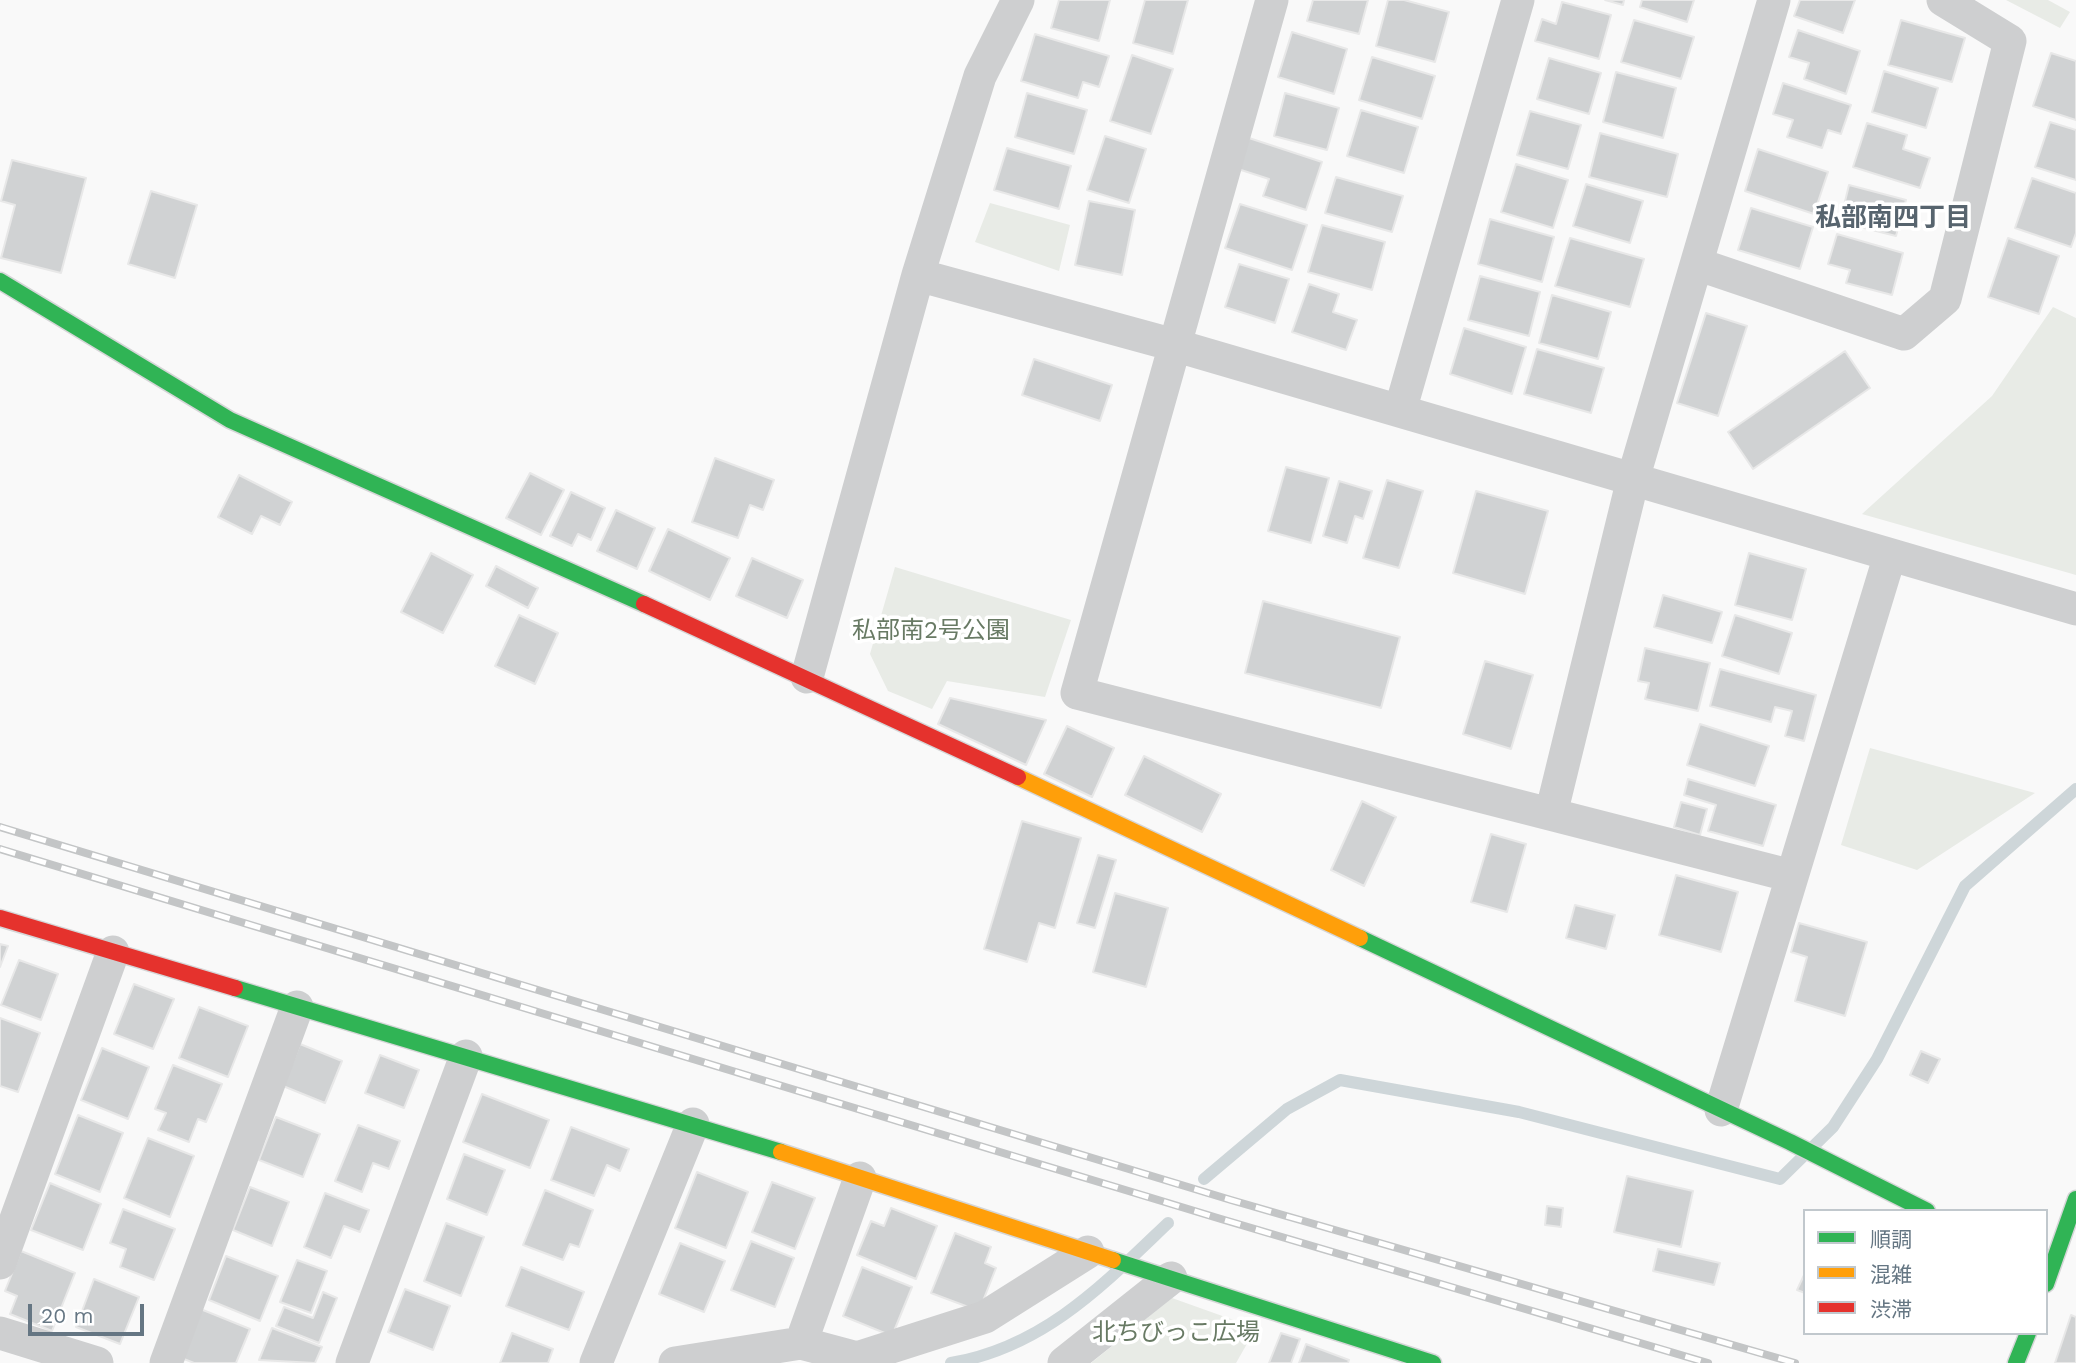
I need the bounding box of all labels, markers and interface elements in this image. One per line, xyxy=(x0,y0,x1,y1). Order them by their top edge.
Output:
district label: 私部南四丁目 xyxy=(1815,202,1971,234)
park label: 私部南2号公園 xyxy=(852,617,1010,645)
legend xyxy=(1803,1209,2048,1335)
text: 順調 xyxy=(1870,1227,1912,1252)
text: 混雑 xyxy=(1870,1262,1912,1287)
scale bar xyxy=(32,1290,147,1334)
text: 渋滞 xyxy=(1870,1297,1912,1322)
text: 20 m xyxy=(41,1303,93,1328)
park label: 北ちびっこ広場 xyxy=(1092,1319,1260,1347)

